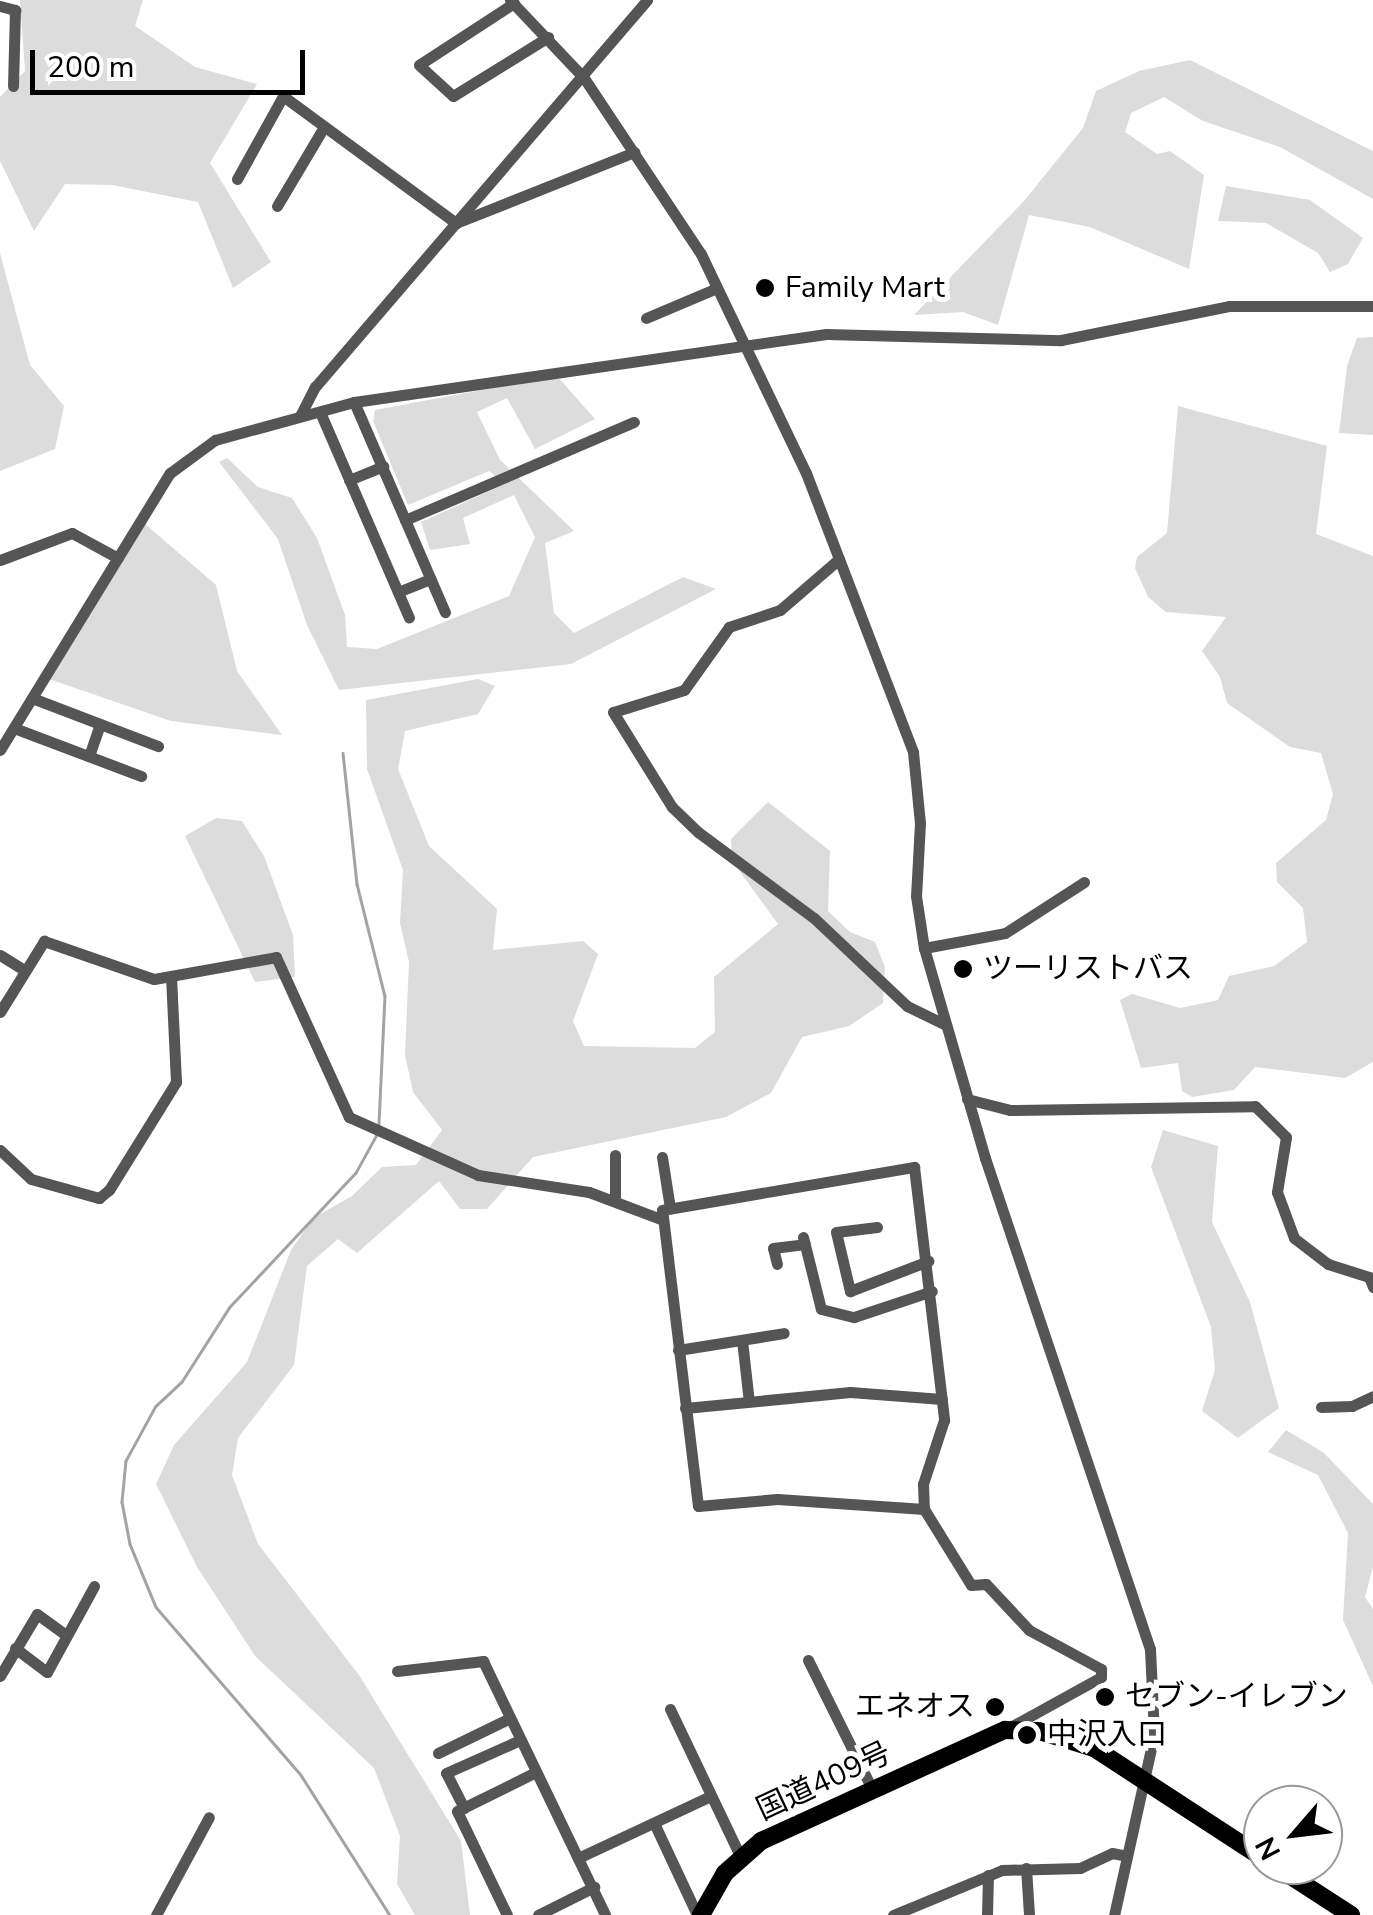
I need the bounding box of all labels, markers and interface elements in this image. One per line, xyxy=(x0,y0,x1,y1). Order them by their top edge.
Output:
scale bar xyxy=(35,30,310,92)
text: 200 m xyxy=(47,47,134,88)
place label: Family Mart xyxy=(785,270,945,306)
marker: Family Mart xyxy=(754,277,776,299)
place label: ツーリストバス xyxy=(983,951,1193,987)
marker: ツーリストバス xyxy=(952,958,974,980)
place label: セブン-イレブン xyxy=(1125,1679,1348,1715)
marker: セブン-イレブン xyxy=(1094,1686,1116,1708)
place label: エネオス xyxy=(855,1689,975,1725)
marker: エネオス xyxy=(984,1696,1006,1718)
place label: 中沢入口 xyxy=(1047,1717,1167,1753)
marker: 中沢入口 xyxy=(1016,1724,1038,1746)
street label: 国道409号 xyxy=(751,1735,897,1829)
north arrow xyxy=(1243,1785,1343,1885)
text: N xyxy=(1247,1830,1290,1866)

